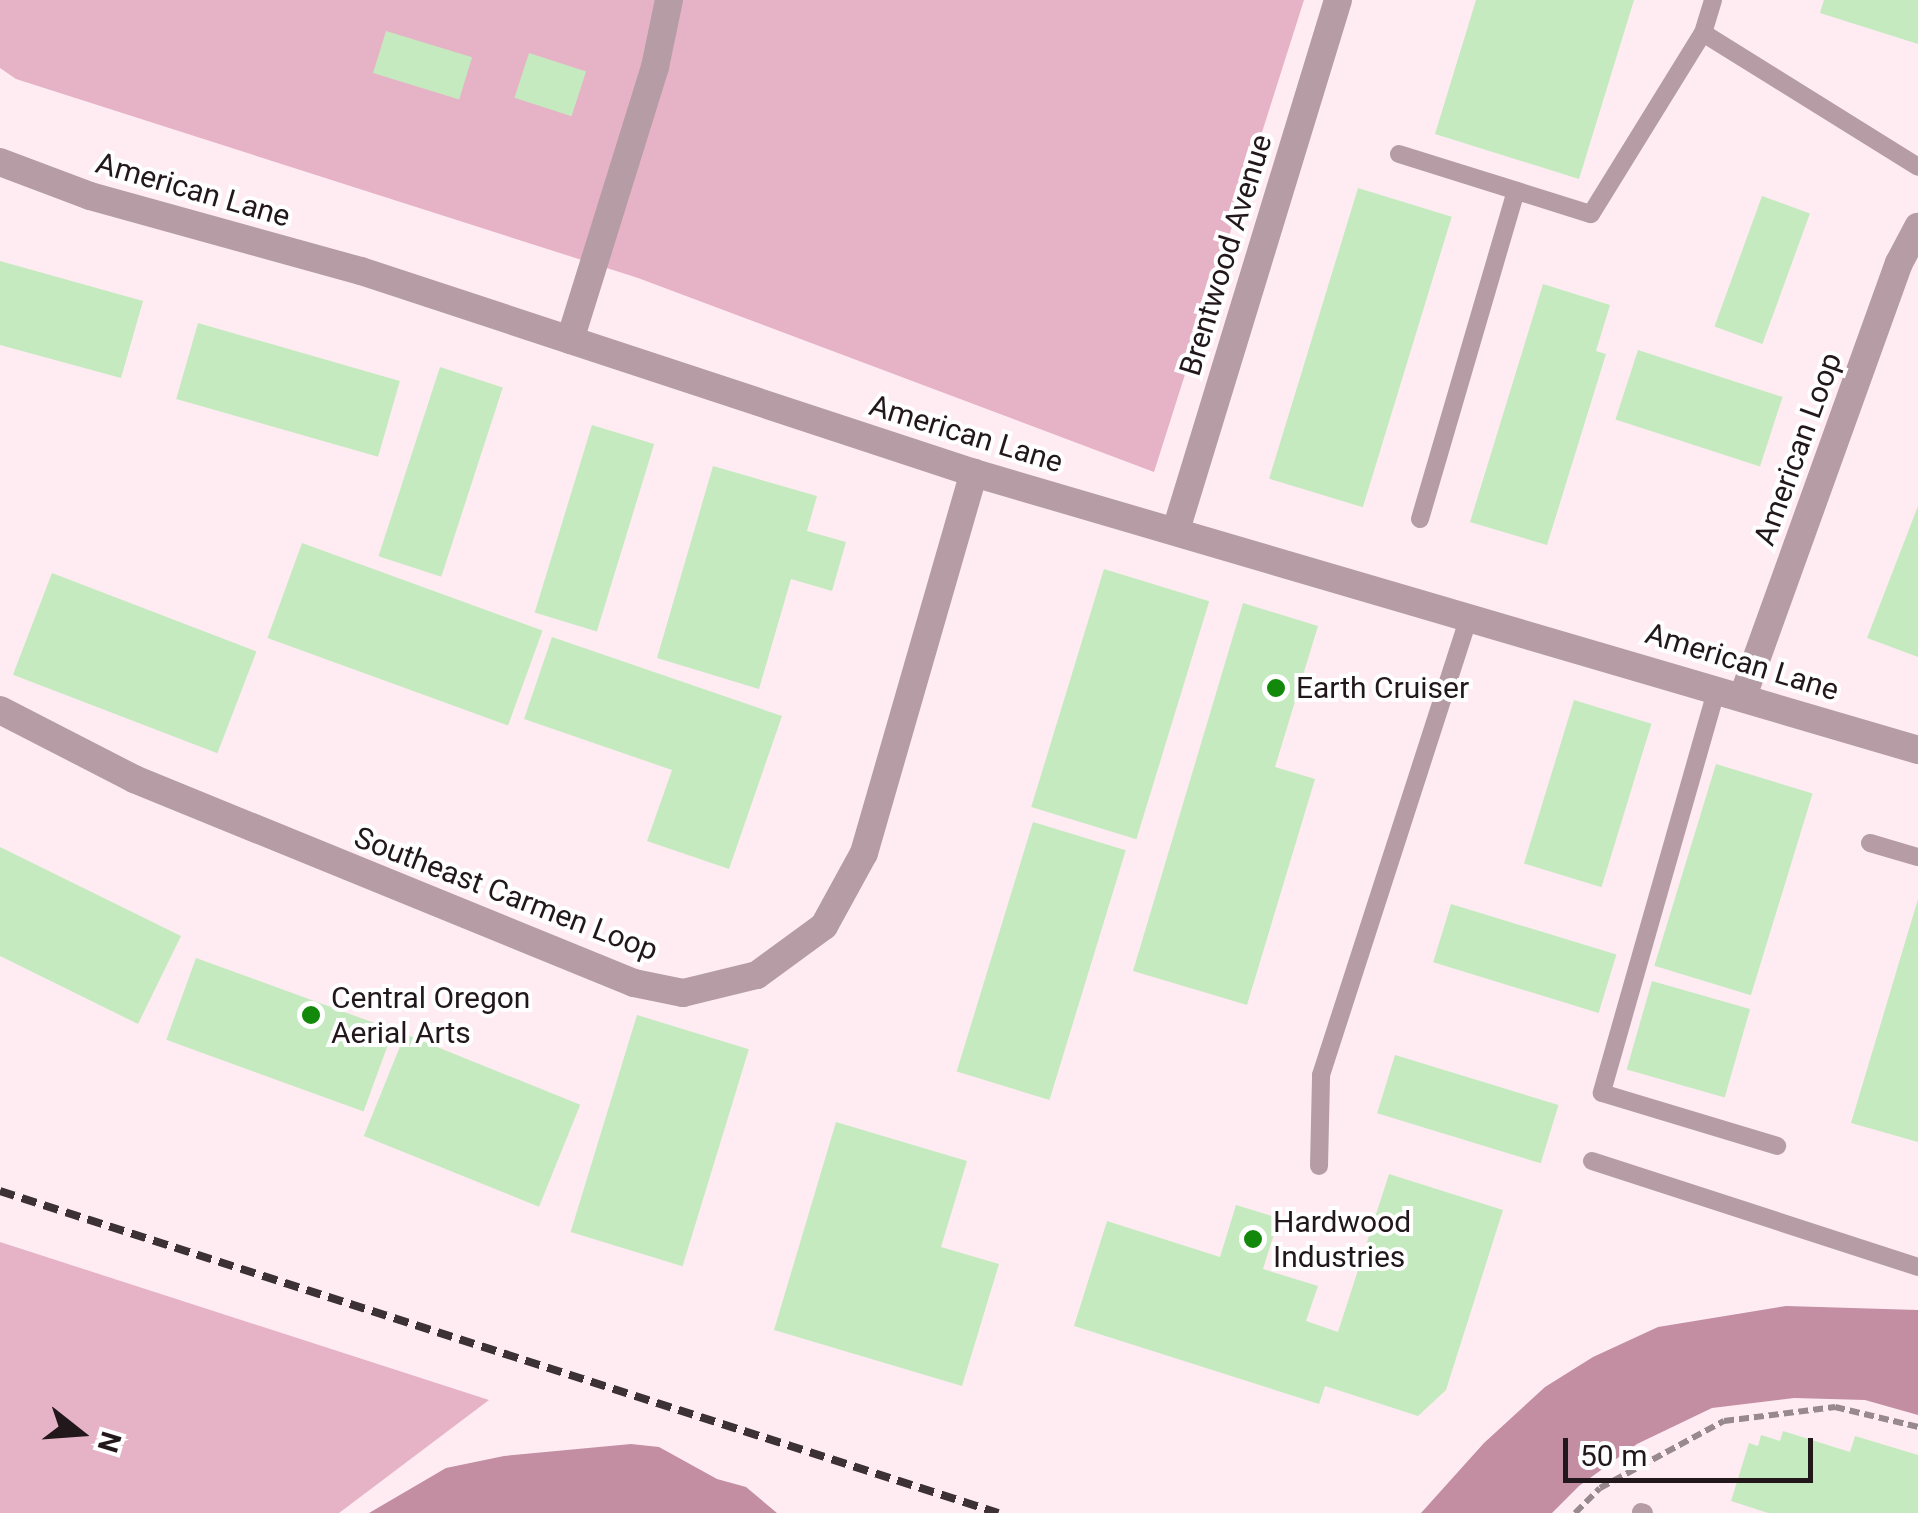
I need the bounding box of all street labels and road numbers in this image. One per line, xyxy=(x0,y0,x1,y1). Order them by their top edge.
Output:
street label: Brentwood Avenue xyxy=(1172,130,1280,380)
street label: American Lane xyxy=(92,145,294,235)
street label: American Loop xyxy=(1746,348,1850,550)
street label: American Lane xyxy=(865,388,1067,480)
street label: American Lane xyxy=(1641,616,1843,708)
street label: Southeast Carmen Loop xyxy=(349,819,663,969)

